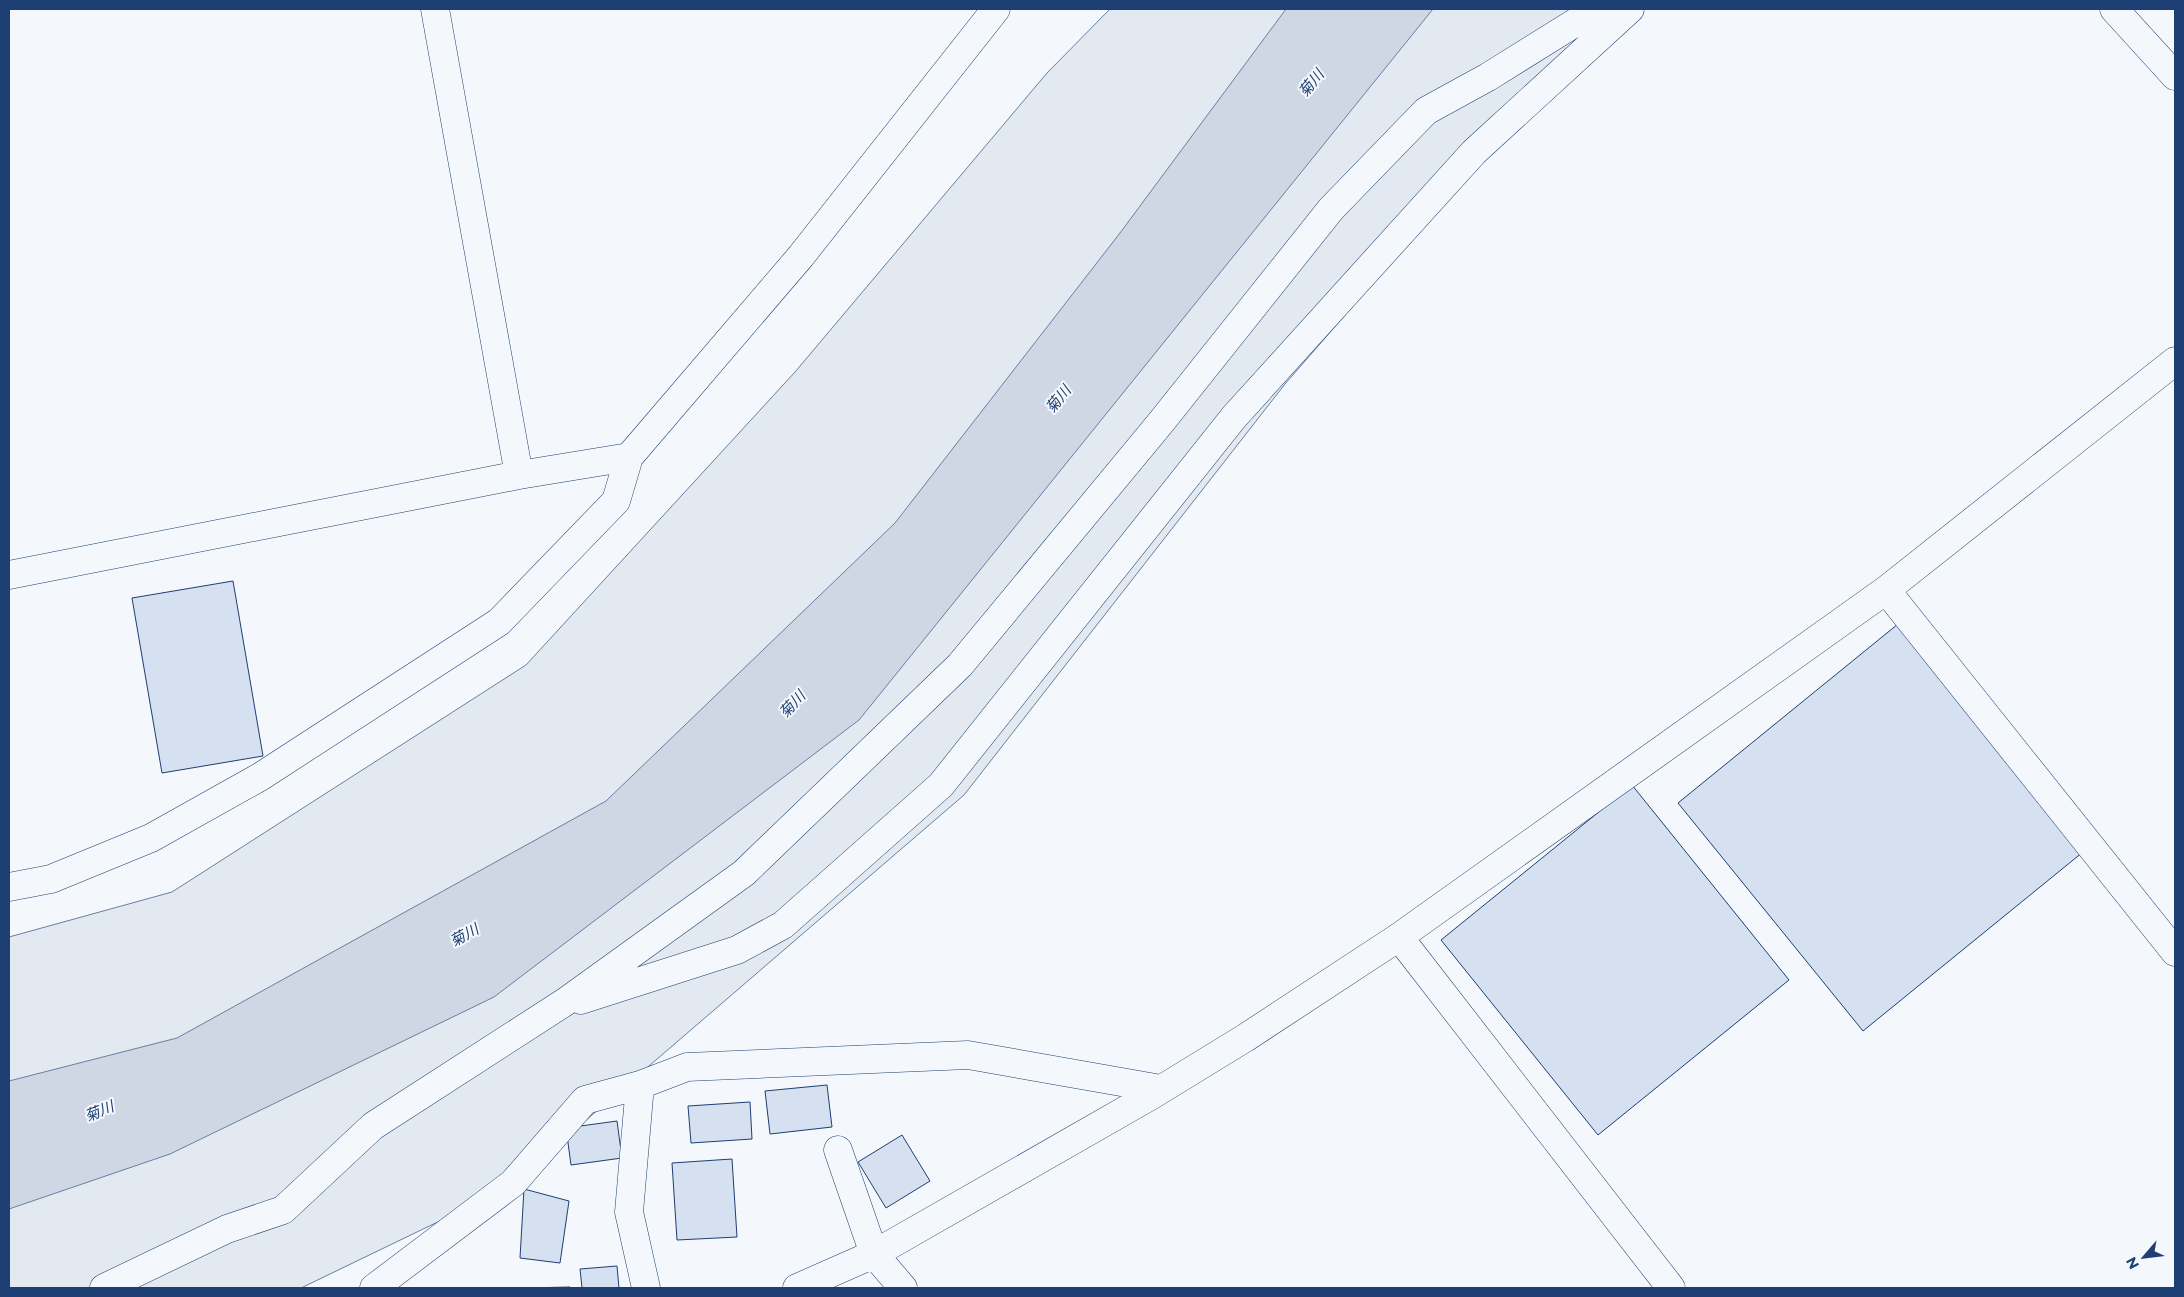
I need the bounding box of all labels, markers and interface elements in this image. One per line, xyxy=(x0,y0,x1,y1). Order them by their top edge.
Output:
water label: 菊川 xyxy=(1294,64,1329,101)
water label: 菊川 xyxy=(1041,380,1076,417)
water label: 菊川 xyxy=(775,685,811,721)
water label: 菊川 xyxy=(446,918,483,951)
water label: 菊川 xyxy=(82,1096,118,1125)
north arrow xyxy=(2119,1232,2169,1282)
text: N xyxy=(2122,1254,2143,1272)

